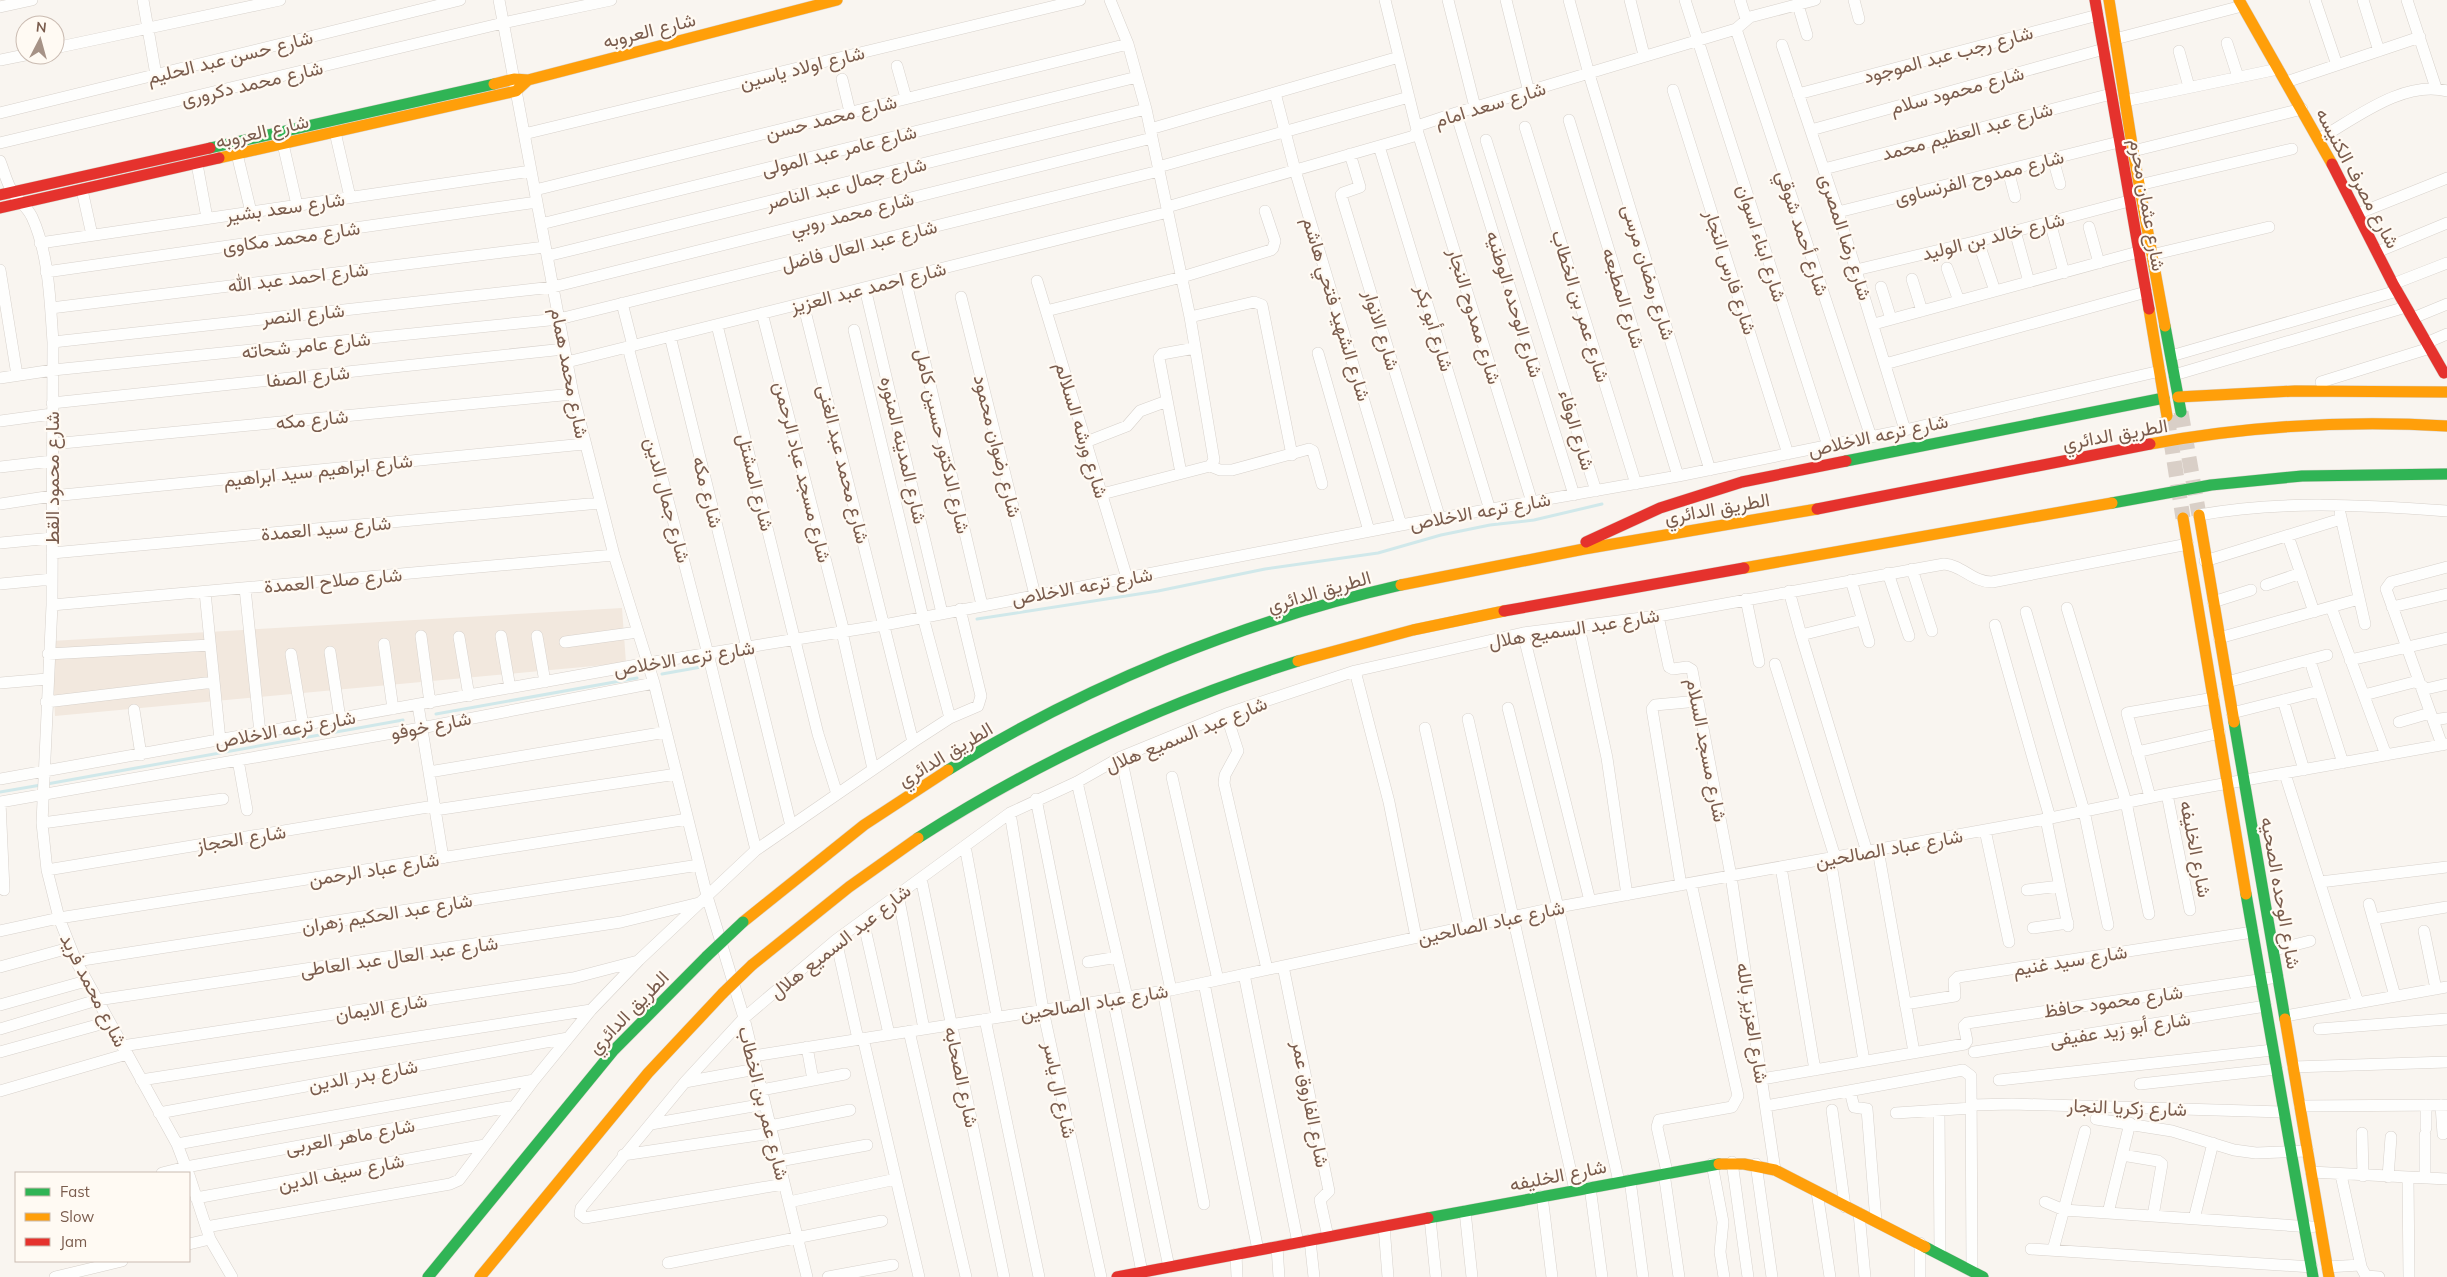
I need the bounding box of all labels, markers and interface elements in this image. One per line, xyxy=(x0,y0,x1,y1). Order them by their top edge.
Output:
street label: شارع العروبه xyxy=(600,7,698,54)
north arrow xyxy=(15,15,65,65)
text: N xyxy=(35,18,48,37)
street label: شارع رجب عبد الموجود xyxy=(1861,20,2036,89)
street label: شارع حسن عبد الحليم xyxy=(145,25,316,90)
street label: شارع اولاد ياسين xyxy=(737,40,867,95)
street label: شارع محمد دكرورى xyxy=(179,55,326,112)
street label: شارع محمود سلام xyxy=(1888,61,2027,120)
street label: شارع سعد امام xyxy=(1432,76,1549,133)
street label: شارع محمد حسن xyxy=(763,89,899,146)
street label: شارع عبد العظيم محمد xyxy=(1879,97,2056,166)
street label: شارع مصرف الكنيسه xyxy=(2310,104,2405,253)
street label: شارع العروبه xyxy=(213,109,311,154)
street label: شارع عامر عبد المولى xyxy=(759,119,919,182)
street label: شارع عثمان محرم xyxy=(2124,137,2171,273)
street label: شارع ممدوح الفرنساوى xyxy=(1892,144,2067,211)
street label: شارع جمال عبد الناصر xyxy=(762,151,929,216)
street label: شارع أحمد شوقي xyxy=(1768,167,1835,300)
street label: شارع رضا المصرى xyxy=(1813,171,1878,304)
street label: شارع ابناء اسوان xyxy=(1731,181,1792,305)
street label: شارع محمد روبي xyxy=(788,186,917,244)
street label: شارع سعد بشير xyxy=(223,187,347,228)
street label: شارع رمضان مرسى xyxy=(1616,201,1681,343)
street label: شارع فارس النجار xyxy=(1698,206,1762,338)
street label: شارع خالد بن الوليد xyxy=(1919,207,2067,266)
street label: شارع عبد العال فاضل xyxy=(779,214,940,277)
street label: شارع الشهيد فتحي هاشم xyxy=(1294,214,1376,405)
street label: شارع محمد مكاوى xyxy=(221,215,362,260)
street label: شارع عمر بن الخطاب xyxy=(1546,227,1616,385)
street label: شارع الوحده الوطنيه xyxy=(1480,228,1549,380)
street label: شارع ممدوح النجار xyxy=(1442,244,1507,387)
street label: شارع المطبعه xyxy=(1596,245,1651,352)
street label: شارع احمد عبد الله xyxy=(226,256,370,299)
street label: شارع احمد عبد العزيز xyxy=(787,256,949,319)
street label: شارع أبو بكر xyxy=(1409,281,1460,374)
street label: شارع الانوار xyxy=(1357,286,1406,374)
street label: شارع النصر xyxy=(259,298,346,331)
street label: شارع محمد همام xyxy=(545,306,594,441)
street label: شارع عامر شحاته xyxy=(240,326,372,365)
street label: شارع الدكتور حسين كامل xyxy=(909,346,976,536)
street label: شارع ورشه السلالم xyxy=(1049,359,1114,501)
street label: شارع الصفا xyxy=(265,360,351,393)
street label: شارع رضوان محمود xyxy=(968,372,1027,520)
street label: شارع المدينه المنوره xyxy=(874,374,933,526)
street label: شارع مسجد عباد الرحمن xyxy=(768,379,837,565)
street label: شارع محمد عبد الغنى xyxy=(812,382,875,546)
street label: شارع الوفاء xyxy=(1552,387,1601,473)
street label: شارع مكه xyxy=(275,404,349,435)
street label: شارع ترعه الاخلاص xyxy=(1806,408,1950,463)
street label: شارع محمود القط xyxy=(40,411,65,545)
street label: الطريق الدائري xyxy=(2060,413,2170,459)
street label: شارع المشتل xyxy=(731,431,780,534)
street label: شارع جمال الدين xyxy=(639,435,696,566)
street label: شارع ابراهيم سيد ابراهيم xyxy=(222,448,414,493)
street label: شارع مكه xyxy=(687,454,728,531)
street label: شارع ترعه الاخلاص xyxy=(1408,487,1553,536)
street label: الطريق الدائري xyxy=(1662,487,1772,533)
street label: شارع سيد العمدة xyxy=(260,510,392,547)
street label: شارع صلاح العمدة xyxy=(263,562,403,599)
street label: شارع ترعه الاخلاص xyxy=(1010,562,1155,611)
street label: الطريق الدائري xyxy=(1264,565,1375,621)
street label: شارع عبد السميع هلال xyxy=(1487,603,1661,655)
street label: شارع ترعه الاخلاص xyxy=(612,635,756,682)
street label: شارع مسجد السلام xyxy=(1680,676,1733,824)
street label: شارع عبد السميع هلال xyxy=(1101,691,1271,779)
street label: شارع ترعه الاخلاص xyxy=(213,705,358,754)
street label: شارع خوفو xyxy=(389,705,473,746)
street label: الطريق الدائري xyxy=(893,716,999,795)
street label: شارع الخليفه xyxy=(2174,798,2217,900)
street label: شارع الوحده الصحيه xyxy=(2255,815,2306,971)
street label: شارع الحجاز xyxy=(193,819,288,858)
street label: شارع عباد الصالحين xyxy=(1813,823,1965,874)
street label: شارع عباد الرحمن xyxy=(307,847,441,892)
street label: شارع عبد السميع هلال xyxy=(765,878,917,1005)
street label: شارع عبد الحكيم زهران xyxy=(300,888,474,939)
street label: شارع عباد الصالحين xyxy=(1415,895,1567,950)
street label: شارع محمد فريد xyxy=(54,929,133,1051)
street label: شارع عبد العال عبد العاطى xyxy=(299,930,500,983)
street label: شارع سيد غنيم xyxy=(2011,939,2129,982)
street label: شارع العزيز بالله xyxy=(1731,961,1774,1085)
street label: الطريق الدائري xyxy=(582,965,677,1061)
street label: شارع عباد الصالحين xyxy=(1018,978,1170,1027)
street label: شارع محمود حافظ xyxy=(2042,979,2184,1024)
street label: شارع الايمان xyxy=(333,988,429,1027)
street label: شارع أبو زيد عفيفى xyxy=(2048,1006,2192,1053)
street label: شارع عمر بن الخطاب xyxy=(732,1024,795,1183)
street label: شارع الصحابه xyxy=(939,1024,984,1130)
street label: شارع الفاروق عمر xyxy=(1286,1038,1335,1170)
street label: شارع ال ياسر xyxy=(1037,1039,1082,1141)
street label: شارع بدر الدين xyxy=(306,1054,420,1097)
street label: شارع زكريا النجار xyxy=(2065,1093,2188,1122)
street label: شارع ماهر العربى xyxy=(283,1113,417,1160)
street label: شارع سيف الدين xyxy=(276,1148,406,1197)
street label: شارع الخليفه xyxy=(1507,1154,1609,1197)
legend xyxy=(15,1172,190,1262)
text: Fast xyxy=(60,1182,90,1201)
text: Slow xyxy=(60,1207,94,1226)
text: Jam xyxy=(60,1232,87,1251)

